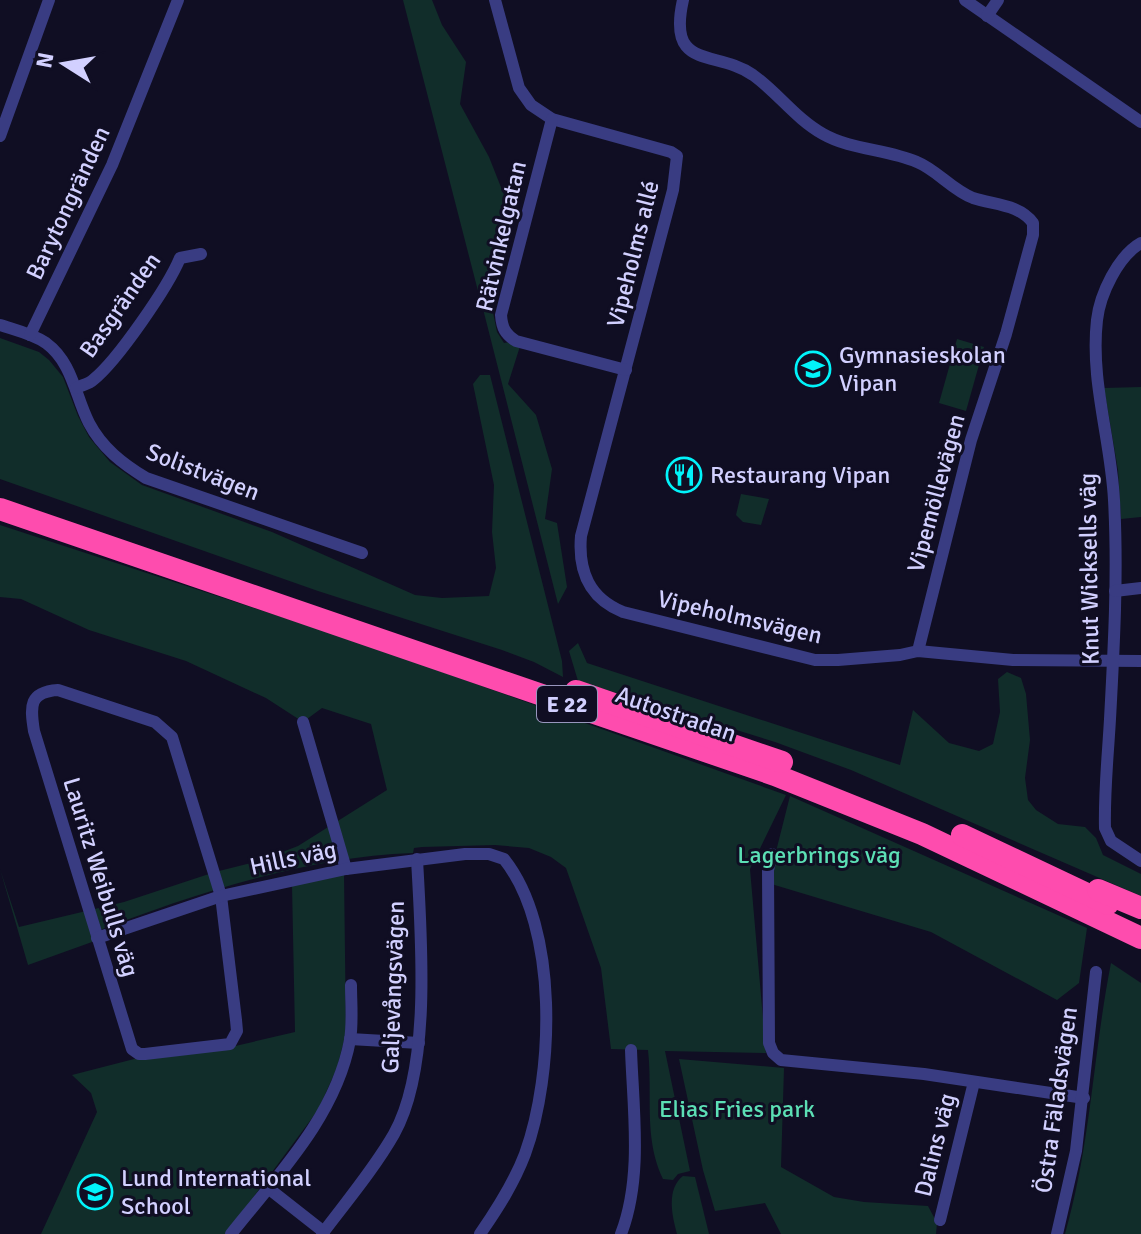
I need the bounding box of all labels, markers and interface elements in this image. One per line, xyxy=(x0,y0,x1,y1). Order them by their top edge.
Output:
north arrow xyxy=(24,24,104,104)
text: N xyxy=(30,50,60,70)
street label: Barytongränden xyxy=(19,122,117,284)
street label: Rätvinkelgatan xyxy=(469,158,533,314)
street label: Vipeholms allé xyxy=(600,177,666,331)
street label: Basgränden xyxy=(73,247,167,363)
place label: Gymnasieskolan Vipan xyxy=(839,340,1006,398)
school or university icon: Gymnasieskolan Vipan xyxy=(794,350,832,388)
street label: Vipemöllevägen xyxy=(900,411,972,575)
street label: Solistvägen xyxy=(142,437,264,507)
restaurant icon: Restaurang Vipan xyxy=(665,456,703,494)
place label: Restaurang Vipan xyxy=(710,460,890,490)
street label: Knut Wicksells väg xyxy=(1072,473,1106,665)
street label: Vipeholmsvägen xyxy=(655,583,825,651)
street label: Autostradan xyxy=(612,679,740,749)
road number: E 22 xyxy=(537,686,597,722)
street label: Lauritz Weibulls väg xyxy=(56,774,146,980)
street label: Hills väg xyxy=(247,834,339,882)
park label: Lagerbrings väg xyxy=(737,840,901,870)
street label: Galjevångsvägen xyxy=(375,900,411,1074)
street label: Östra Fäladsvägen xyxy=(1028,1005,1084,1195)
street label: Dalins väg xyxy=(908,1090,962,1200)
park label: Elias Fries park xyxy=(659,1094,815,1124)
place label: Lund International School xyxy=(121,1163,311,1221)
school or university icon: Lund International School xyxy=(76,1173,114,1211)

